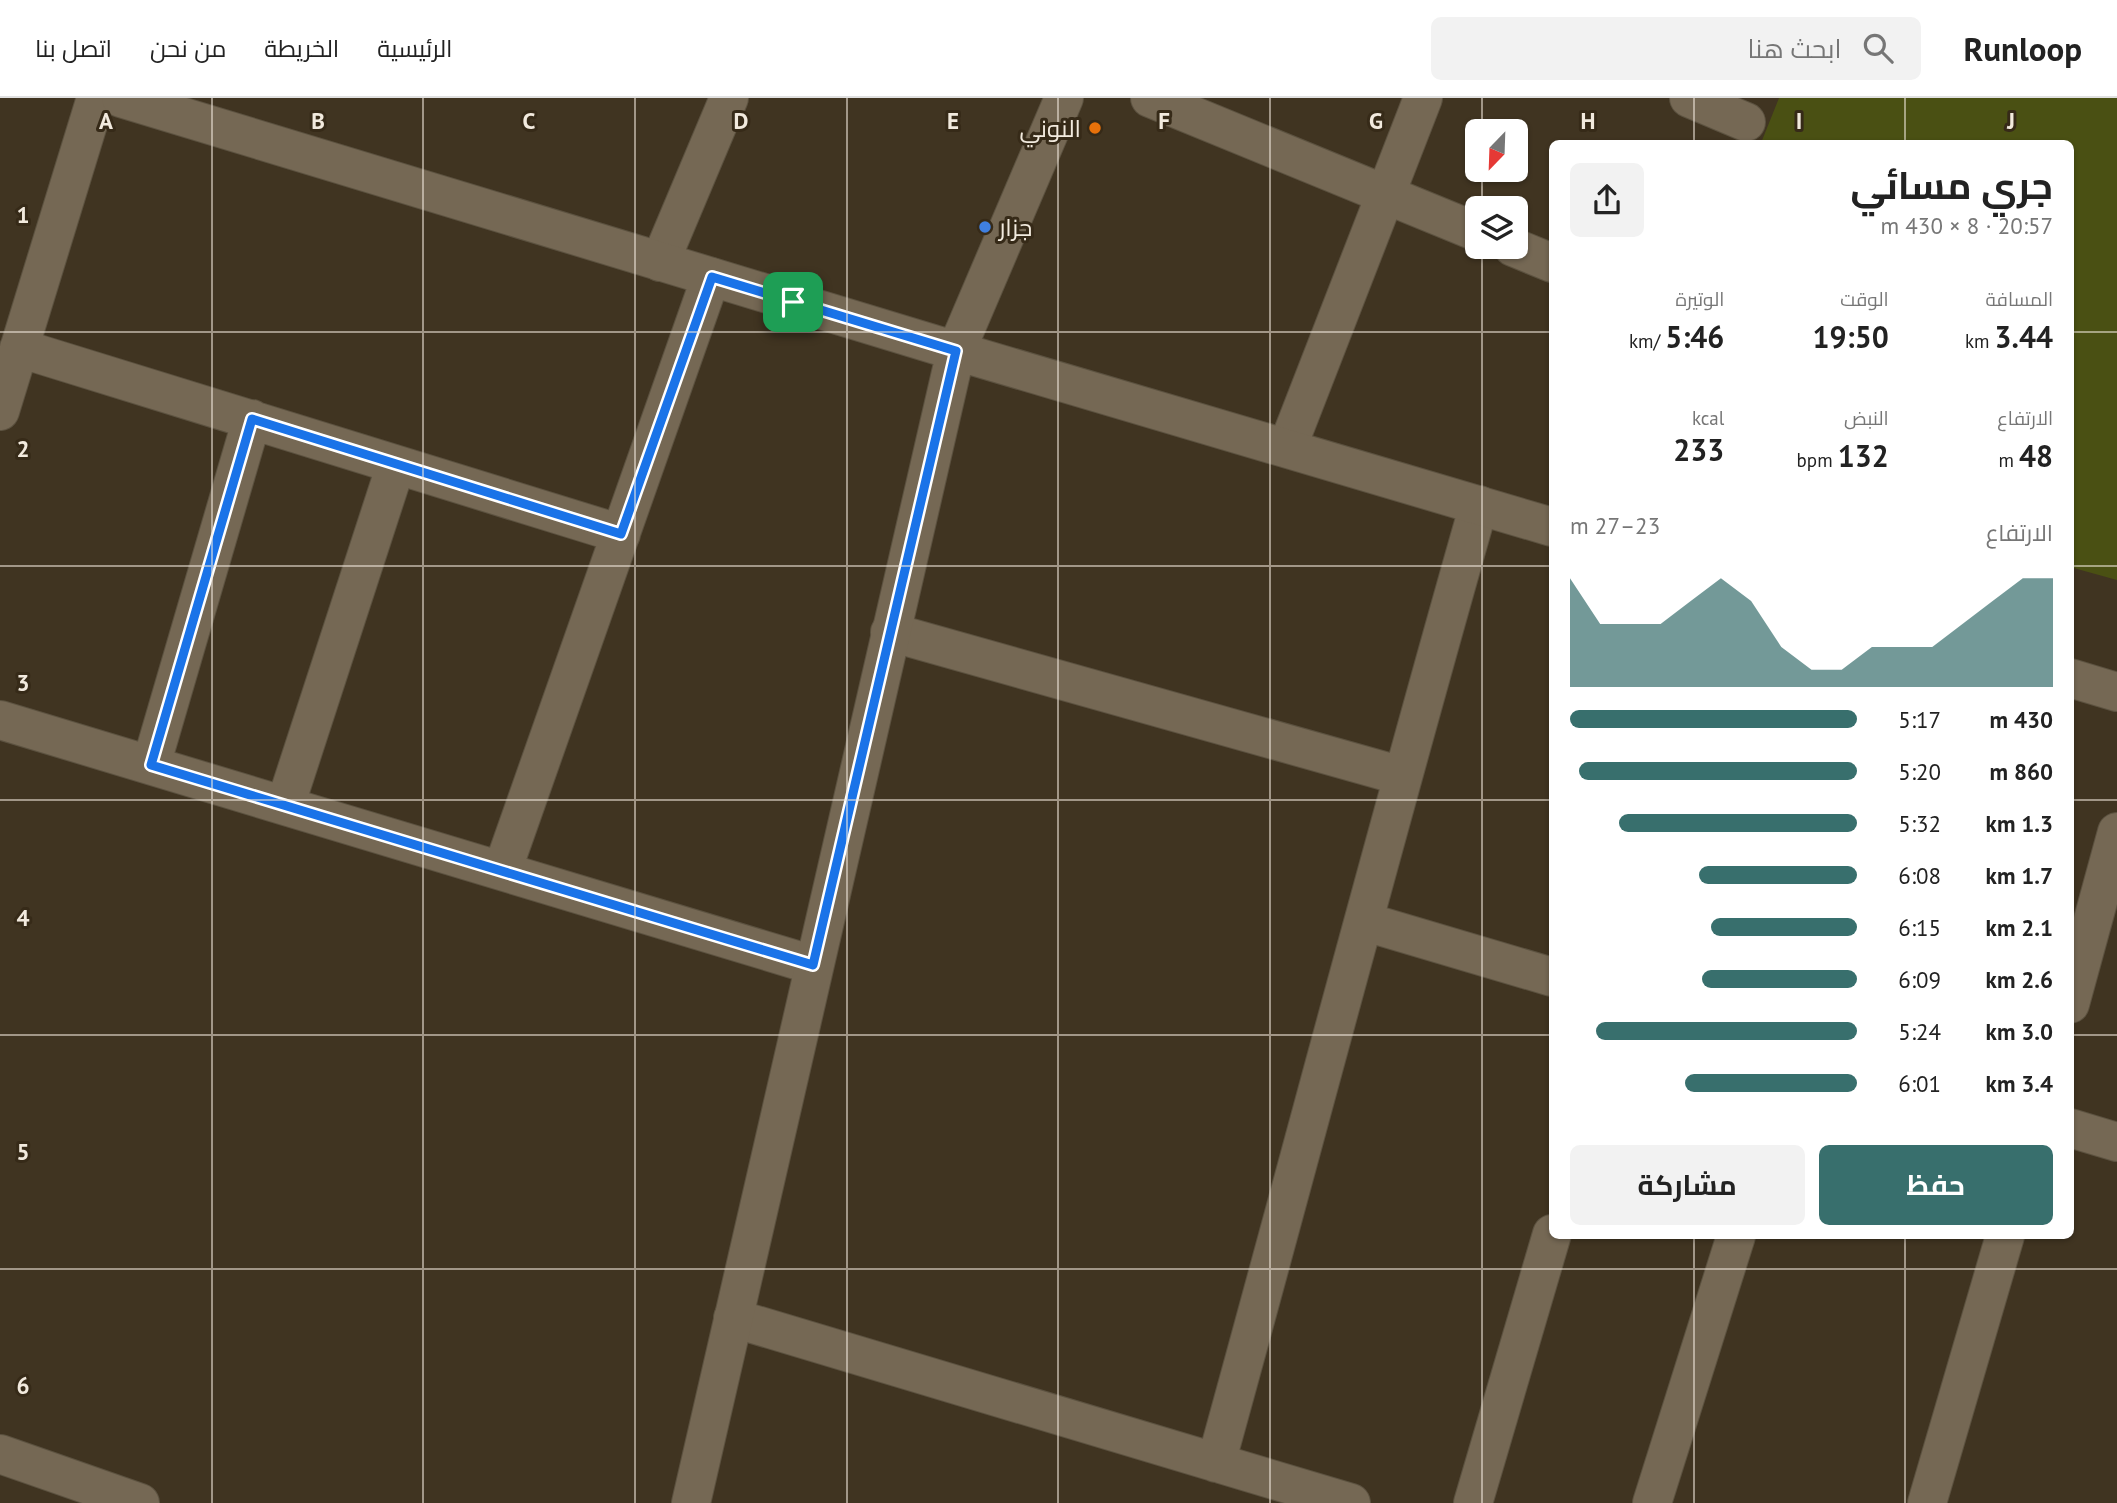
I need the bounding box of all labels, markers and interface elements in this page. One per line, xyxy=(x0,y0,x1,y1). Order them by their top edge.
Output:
search box xyxy=(1431,17,1921,80)
text: Runloop xyxy=(1963,27,2082,70)
icon: search xyxy=(1859,29,1897,67)
text: ابحث هنا xyxy=(1748,32,1841,65)
text: اتصل بنا xyxy=(35,33,112,64)
text: من نحن xyxy=(150,33,226,64)
text: الخريطة xyxy=(264,33,339,64)
text: الرئيسية xyxy=(377,33,453,64)
text: A xyxy=(99,106,113,135)
text: B xyxy=(311,106,325,135)
text: C xyxy=(523,106,536,135)
text: D xyxy=(734,106,748,135)
text: E xyxy=(947,106,959,135)
text: F xyxy=(1158,106,1170,135)
text: G xyxy=(1369,106,1383,135)
text: H xyxy=(1581,106,1595,135)
text: I xyxy=(1796,106,1802,135)
text: J xyxy=(2006,106,2015,135)
place label: النوني xyxy=(1019,113,1081,148)
north arrow xyxy=(1465,119,1528,182)
map controls xyxy=(1465,119,1528,259)
marker: النوني xyxy=(1087,120,1103,136)
text: جري مسائي xyxy=(1850,160,2053,209)
button: share xyxy=(1570,163,1644,237)
button: layers xyxy=(1465,196,1528,259)
text: 1 xyxy=(16,200,30,229)
text: 20:57 · 8 × 430 m xyxy=(1880,211,2053,240)
place label: جزار xyxy=(997,212,1032,243)
marker: جزار xyxy=(977,219,993,235)
pin xyxy=(763,272,823,332)
icon: arrive xyxy=(774,283,812,321)
text: الوتيرة xyxy=(1676,287,1724,311)
text: الوقت xyxy=(1840,287,1889,311)
text: المسافة xyxy=(1985,287,2053,311)
text: 5:46 xyxy=(1665,317,1724,356)
text: 19:50 xyxy=(1813,317,1889,356)
text: 3.44 xyxy=(1995,317,2053,356)
text: /km xyxy=(1629,329,1665,353)
text: km xyxy=(1965,329,1995,353)
text: kcal xyxy=(1692,406,1724,430)
text: النبض xyxy=(1844,406,1889,430)
text: الارتفاع xyxy=(1997,406,2053,430)
text: 233 xyxy=(1673,430,1724,469)
text: 2 xyxy=(16,434,30,463)
text: 132 xyxy=(1838,436,1889,475)
text: 48 xyxy=(2019,436,2053,475)
text: bpm xyxy=(1797,448,1838,472)
text: m xyxy=(1998,448,2019,472)
text: 23–27 m xyxy=(1570,511,1660,540)
text: الارتفاع xyxy=(1986,518,2053,547)
text: 3 xyxy=(16,668,30,697)
text: 5:17 xyxy=(1898,705,1941,734)
text: 430 m xyxy=(1990,705,2053,734)
text: 5:20 xyxy=(1898,757,1941,786)
text: 860 m xyxy=(1990,757,2053,786)
text: 5:32 xyxy=(1898,809,1941,838)
text: 1.3 km xyxy=(1986,809,2053,838)
text: 6:08 xyxy=(1898,861,1941,890)
text: 1.7 km xyxy=(1986,861,2053,890)
text: 4 xyxy=(16,903,30,932)
text: 6:15 xyxy=(1898,913,1941,942)
text: 2.1 km xyxy=(1986,913,2053,942)
text: 6:09 xyxy=(1898,965,1941,994)
text: 2.6 km xyxy=(1986,965,2053,994)
text: 5:24 xyxy=(1898,1017,1941,1046)
text: 3.0 km xyxy=(1986,1017,2053,1046)
text: 6:01 xyxy=(1898,1069,1941,1098)
text: 3.4 km xyxy=(1986,1069,2053,1098)
text: 5 xyxy=(16,1137,30,1166)
button: مشاركة xyxy=(1570,1145,1805,1225)
button: حفظ xyxy=(1819,1145,2053,1225)
text: 6 xyxy=(16,1371,30,1400)

